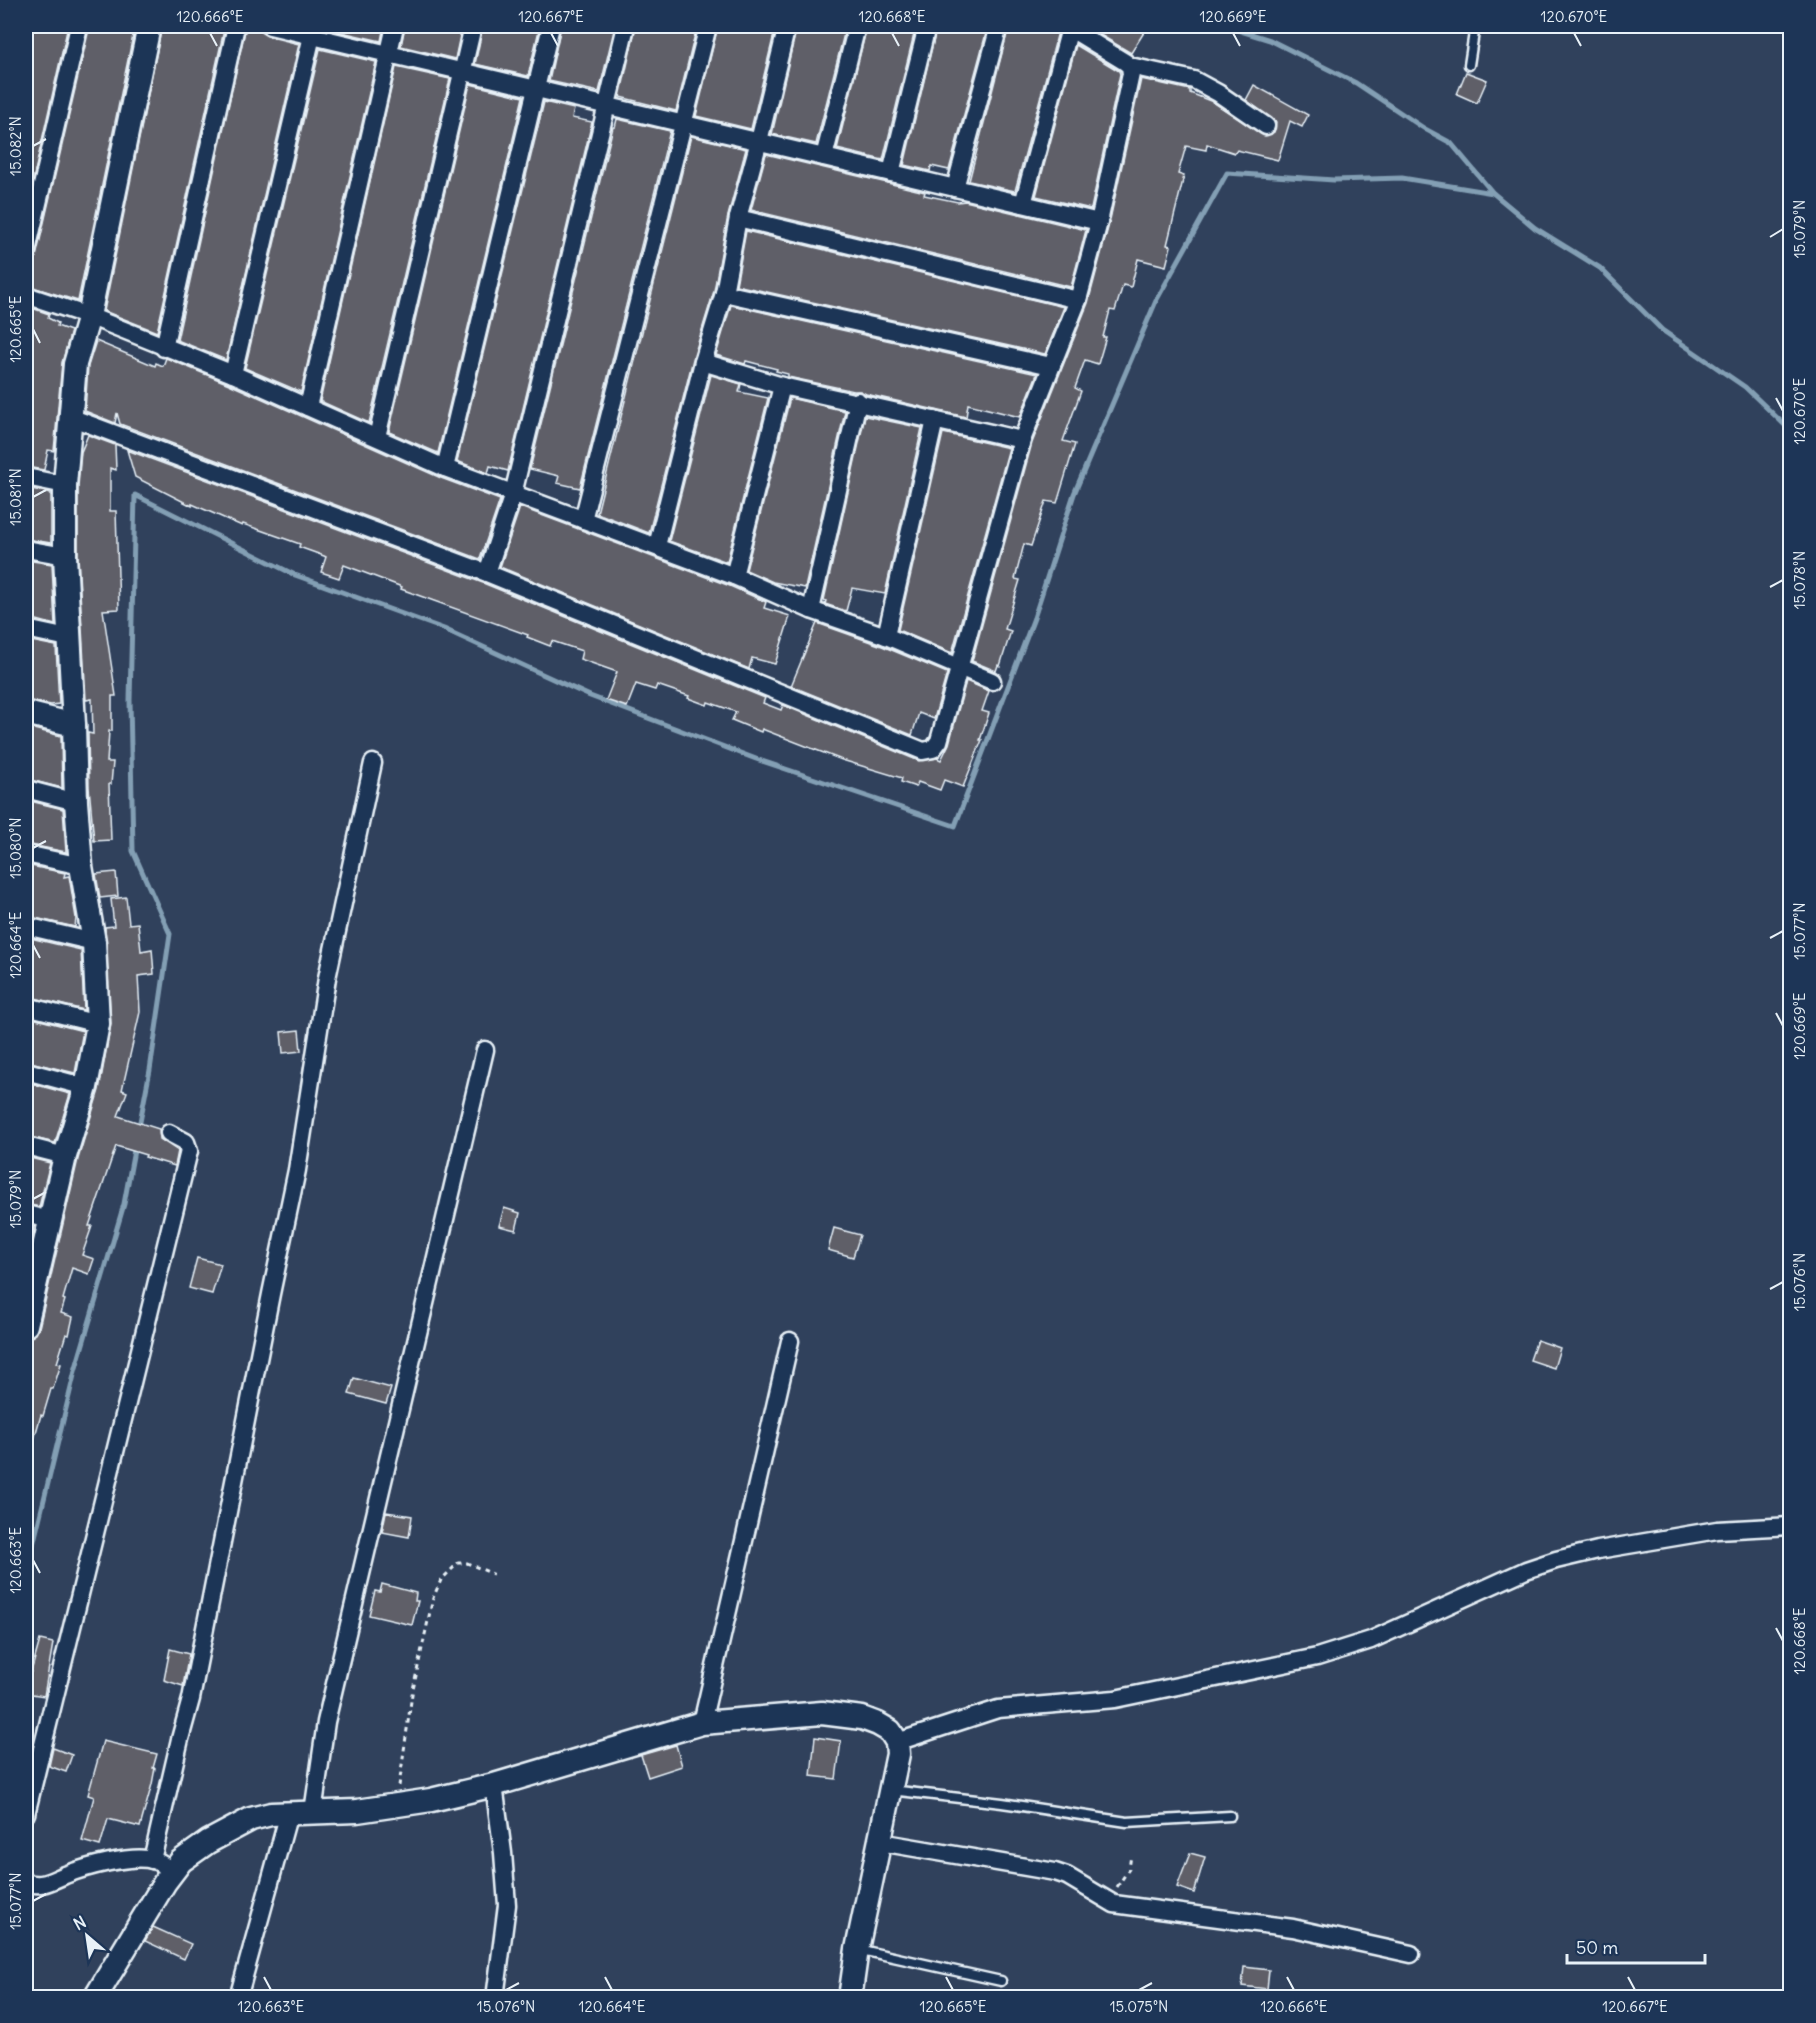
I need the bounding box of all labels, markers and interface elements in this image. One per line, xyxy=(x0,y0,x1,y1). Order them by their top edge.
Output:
text: 120.666°E xyxy=(177,7,244,26)
text: 120.667°E xyxy=(518,7,584,26)
text: 120.668°E xyxy=(859,7,926,26)
text: 120.669°E xyxy=(1200,7,1267,26)
text: 120.670°E xyxy=(1541,7,1608,26)
text: 15.082°N xyxy=(6,116,25,176)
text: 15.079°N xyxy=(1790,200,1809,258)
text: 120.665°E xyxy=(6,295,25,362)
text: 120.670°E xyxy=(1790,377,1809,444)
text: 15.081°N xyxy=(6,468,25,526)
text: 15.078°N xyxy=(1790,551,1809,609)
text: 15.080°N xyxy=(6,817,25,879)
text: 15.077°N xyxy=(1790,902,1809,960)
text: 120.664°E xyxy=(6,911,25,978)
text: 120.669°E xyxy=(1790,992,1809,1059)
text: 15.079°N xyxy=(6,1170,25,1228)
text: 15.076°N xyxy=(1790,1253,1809,1311)
text: 120.663°E xyxy=(6,1526,25,1593)
text: 120.668°E xyxy=(1790,1607,1809,1674)
text: 15.077°N xyxy=(6,1872,25,1930)
north arrow xyxy=(57,1906,117,1966)
text: N xyxy=(70,1911,89,1934)
scale bar xyxy=(1567,1927,1705,1965)
text: 50 m xyxy=(1576,1936,1618,1959)
text: 120.663°E xyxy=(238,1997,305,2016)
text: 15.076°N xyxy=(477,1997,535,2016)
text: 120.664°E xyxy=(579,1997,646,2016)
text: 120.665°E xyxy=(920,1997,987,2016)
text: 15.075°N xyxy=(1110,1997,1168,2016)
text: 120.666°E xyxy=(1261,1997,1328,2016)
text: 120.667°E xyxy=(1602,1997,1668,2016)

